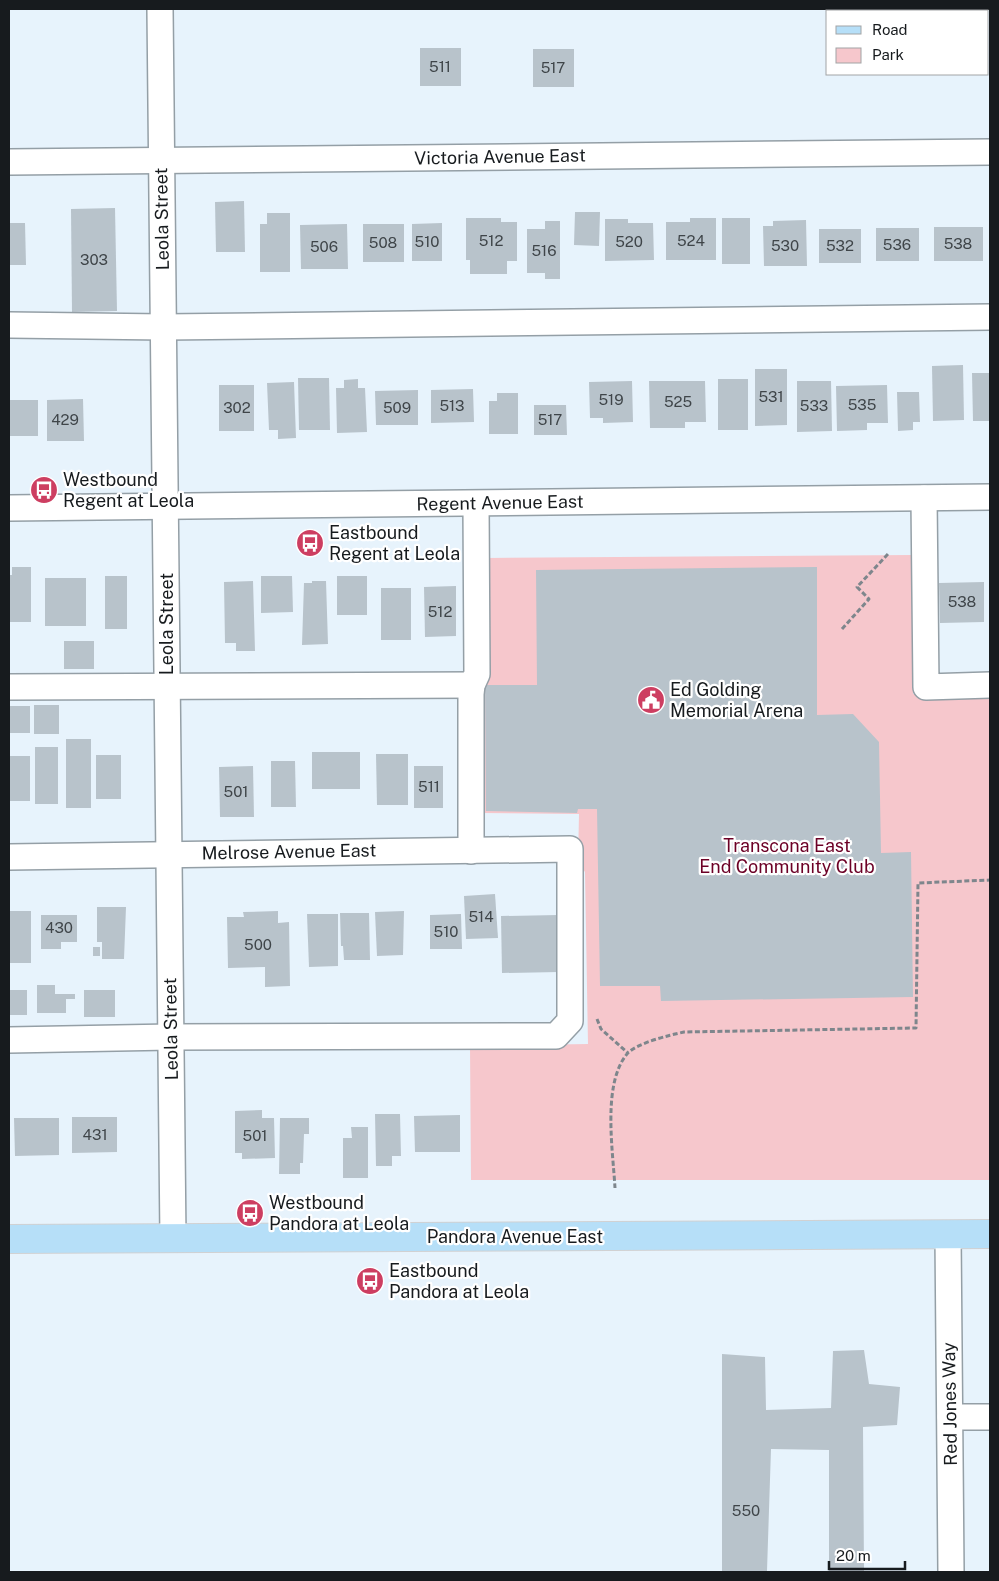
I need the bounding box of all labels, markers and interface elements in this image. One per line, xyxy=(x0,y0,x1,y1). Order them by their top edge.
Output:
legend xyxy=(826,10,989,75)
text: Road xyxy=(872,21,908,38)
text: Park xyxy=(872,46,904,63)
house number: 511 xyxy=(429,58,451,75)
house number: 517 xyxy=(541,59,565,76)
street label: Victoria Avenue East xyxy=(414,145,586,168)
street label: Leola Street xyxy=(150,167,173,271)
house number: 512 xyxy=(479,232,503,249)
house number: 524 xyxy=(677,232,705,249)
house number: 510 xyxy=(415,233,439,250)
house number: 520 xyxy=(615,233,643,250)
house number: 508 xyxy=(369,234,397,251)
house number: 538 xyxy=(944,235,972,252)
house number: 536 xyxy=(883,236,911,253)
house number: 530 xyxy=(771,237,799,254)
house number: 532 xyxy=(826,237,854,254)
house number: 506 xyxy=(310,238,338,255)
house number: 516 xyxy=(531,242,557,259)
house number: 303 xyxy=(80,251,108,268)
house number: 531 xyxy=(758,388,784,405)
house number: 519 xyxy=(598,391,624,408)
house number: 525 xyxy=(664,393,692,410)
house number: 535 xyxy=(848,396,876,413)
house number: 513 xyxy=(439,397,465,414)
house number: 533 xyxy=(800,397,828,414)
house number: 302 xyxy=(223,399,251,416)
house number: 509 xyxy=(383,399,411,416)
house number: 429 xyxy=(51,411,79,428)
house number: 517 xyxy=(538,411,562,428)
place label: Westbound Regent at Leola xyxy=(63,469,194,511)
bus stop icon: Westbound Regent at Leola xyxy=(29,475,59,505)
street label: Regent Avenue East xyxy=(416,491,584,514)
place label: Eastbound Regent at Leola xyxy=(329,522,460,564)
bus stop icon: Eastbound Regent at Leola xyxy=(295,528,325,558)
street label: Leola Street xyxy=(156,573,177,675)
house number: 538 xyxy=(948,593,976,610)
house number: 512 xyxy=(428,603,452,620)
place label: Ed Golding Memorial Arena xyxy=(670,679,803,721)
public building icon: Ed Golding Memorial Arena xyxy=(636,685,666,715)
house number: 511 xyxy=(418,778,440,795)
house number: 501 xyxy=(224,783,248,800)
park label: Transcona East End Community Club xyxy=(699,835,875,877)
street label: Melrose Avenue East xyxy=(201,839,377,864)
house number: 514 xyxy=(468,908,494,925)
house number: 430 xyxy=(45,919,73,936)
house number: 510 xyxy=(434,923,458,940)
house number: 500 xyxy=(244,936,272,953)
street label: Leola Street xyxy=(159,977,182,1081)
house number: 431 xyxy=(83,1126,107,1143)
house number: 501 xyxy=(243,1127,267,1144)
place label: Westbound Pandora at Leola xyxy=(269,1192,409,1234)
bus stop icon: Westbound Pandora at Leola xyxy=(235,1198,265,1228)
street label: Pandora Avenue East xyxy=(427,1226,603,1247)
place label: Eastbound Pandora at Leola xyxy=(389,1260,529,1302)
bus stop icon: Eastbound Pandora at Leola xyxy=(355,1266,385,1296)
street label: Red Jones Way xyxy=(938,1342,961,1466)
house number: 550 xyxy=(732,1502,760,1519)
scale bar xyxy=(829,1538,905,1570)
text: 20 m xyxy=(836,1547,871,1564)

